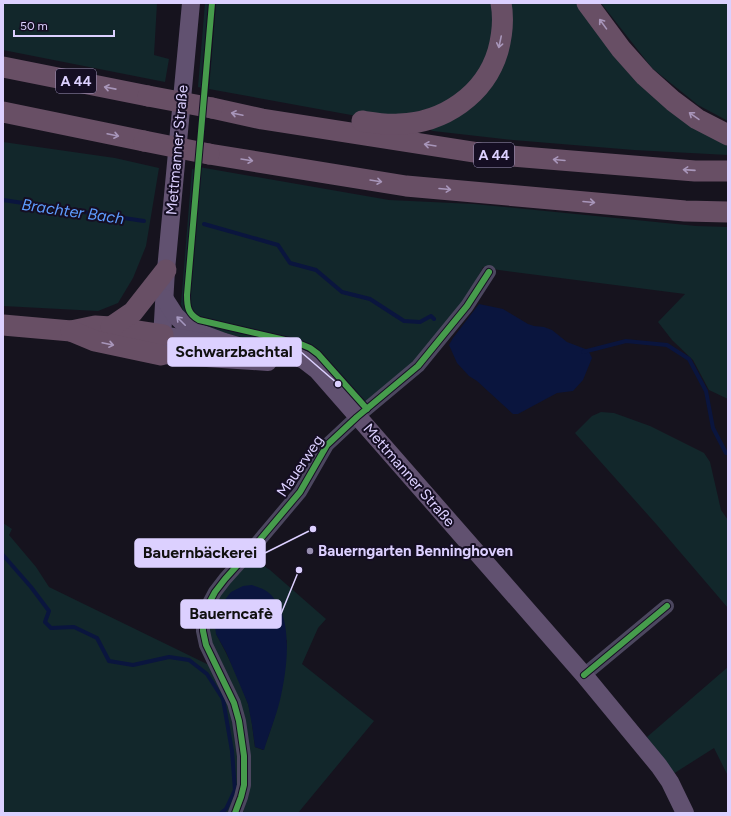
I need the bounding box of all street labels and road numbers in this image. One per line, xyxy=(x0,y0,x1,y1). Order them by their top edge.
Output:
road number: A 44 xyxy=(56,69,96,93)
street label: Mettmanner Straße xyxy=(162,84,192,216)
road number: A 44 xyxy=(474,143,514,167)
street label: Mettmanner Straße xyxy=(359,420,459,530)
street label: Mauerweg xyxy=(273,432,327,500)

